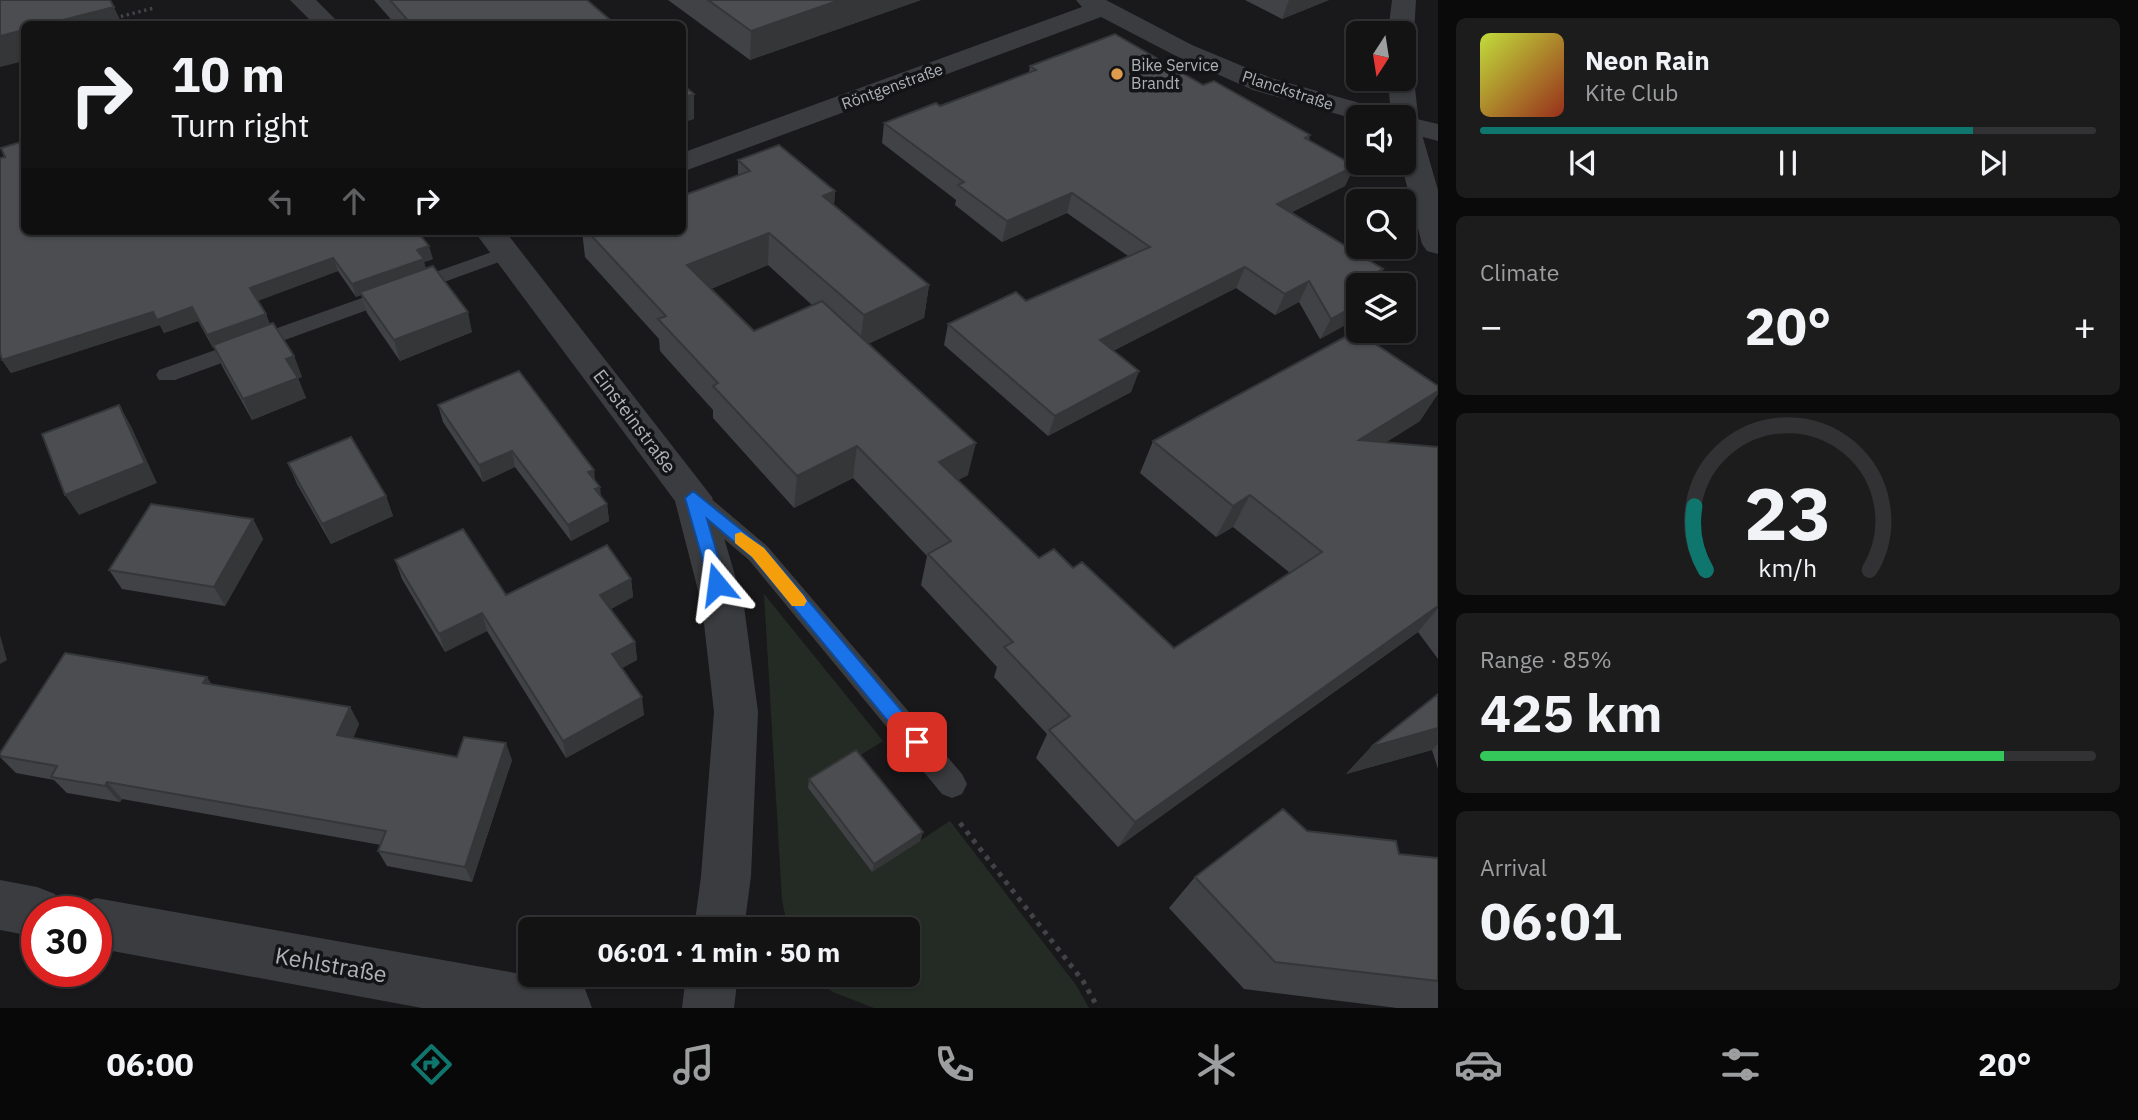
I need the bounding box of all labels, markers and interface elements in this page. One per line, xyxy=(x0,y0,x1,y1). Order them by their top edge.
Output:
north arrow xyxy=(1346,21,1416,91)
map controls xyxy=(1346,21,1416,343)
text: 10 m xyxy=(171,42,285,105)
text: Neon Rain xyxy=(1585,43,1710,77)
icon: right xyxy=(56,49,147,140)
place label: Bike Service Brandt xyxy=(1131,55,1219,93)
street label: Röntgenstraße xyxy=(839,58,946,114)
marker: Bike Service Brandt xyxy=(1109,66,1125,82)
street label: Planckstraße xyxy=(1240,66,1336,114)
text: Kite Club xyxy=(1585,77,1678,107)
text: Turn right xyxy=(171,104,309,146)
button: sound xyxy=(1346,105,1416,175)
icon: previous xyxy=(1564,144,1602,182)
icon: pause xyxy=(1769,144,1807,182)
icon: next xyxy=(1974,144,2012,182)
icon: left xyxy=(262,182,300,220)
icon: ahead xyxy=(335,182,373,220)
icon: right xyxy=(408,182,446,220)
button: search xyxy=(1346,189,1416,259)
text: Climate xyxy=(1480,257,1559,287)
button: layers xyxy=(1346,273,1416,343)
text: 20° xyxy=(1745,292,1831,359)
text: − xyxy=(1480,301,1503,350)
text: + xyxy=(2073,301,2096,350)
street label: Einsteinstraße xyxy=(588,364,682,478)
text: 23 xyxy=(1744,465,1832,560)
position arrow xyxy=(680,547,754,621)
text: km/h xyxy=(1759,551,1817,584)
text: Range · 85% xyxy=(1480,644,1612,674)
text: 425 km xyxy=(1480,679,1662,746)
pin xyxy=(887,712,947,772)
icon: arrive xyxy=(898,723,936,761)
text: Arrival xyxy=(1480,852,1547,882)
text: 06:01 xyxy=(1480,887,1622,954)
speed limit sign: 30 xyxy=(21,896,112,987)
text: 06:01 · 1 min · 50 m xyxy=(598,935,840,969)
street label: Kehlstraße xyxy=(273,939,389,989)
icon: directions xyxy=(407,1040,456,1089)
icon: music xyxy=(669,1040,718,1089)
icon: phone xyxy=(930,1040,979,1089)
icon: climate xyxy=(1192,1040,1241,1089)
icon: car xyxy=(1454,1040,1503,1089)
icon: filters xyxy=(1716,1040,1765,1089)
text: 06:00 xyxy=(106,1043,194,1085)
text: 20° xyxy=(1978,1043,2032,1085)

